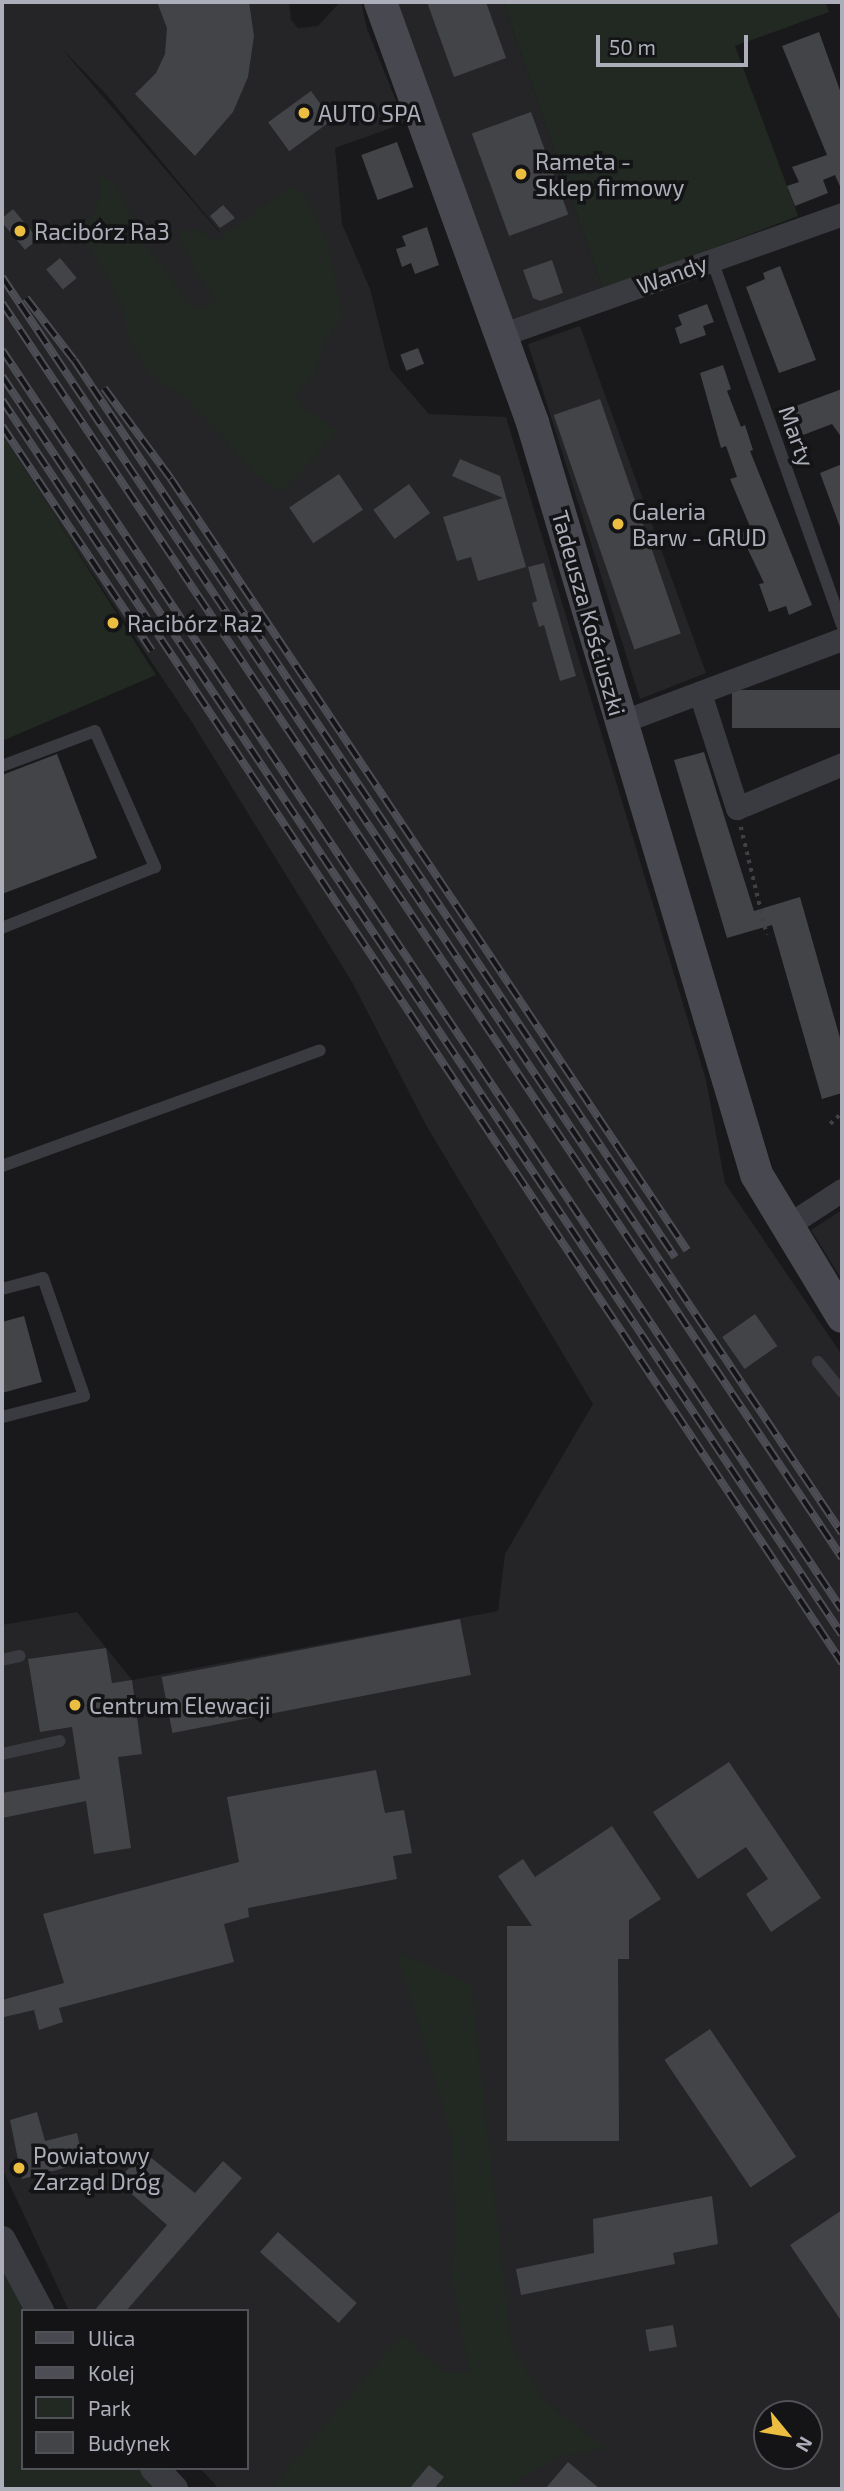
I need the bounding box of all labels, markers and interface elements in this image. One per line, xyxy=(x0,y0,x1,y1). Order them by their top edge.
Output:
scale bar xyxy=(599,21,751,65)
text: 50 m xyxy=(609,34,656,59)
place label: AUTO SPA xyxy=(318,99,421,127)
marker: AUTO SPA xyxy=(296,105,312,121)
place label: Rameta - Sklep firmowy xyxy=(535,147,685,201)
marker: Rameta - Sklep firmowy xyxy=(513,166,529,182)
place label: Racibórz Ra3 xyxy=(34,217,170,245)
marker: Racibórz Ra3 xyxy=(12,223,28,239)
street label: Wandy xyxy=(633,249,711,299)
street label: Marty xyxy=(773,402,821,470)
place label: Galeria Barw - GRUD xyxy=(632,497,767,551)
street label: Tadeusza Kościuszki xyxy=(546,507,632,719)
marker: Galeria Barw - GRUD xyxy=(610,516,626,532)
place label: Racibórz Ra2 xyxy=(127,609,263,637)
marker: Racibórz Ra2 xyxy=(105,615,121,631)
place label: Centrum Elewacji xyxy=(89,1691,270,1719)
marker: Centrum Elewacji xyxy=(67,1697,83,1713)
place label: Powiatowy Zarząd Dróg xyxy=(33,2141,161,2195)
marker: Powiatowy Zarząd Dróg xyxy=(11,2160,27,2176)
legend xyxy=(21,2309,248,2470)
text: Ulica xyxy=(88,2325,135,2350)
text: Kolej xyxy=(88,2360,135,2385)
text: Park xyxy=(88,2395,131,2420)
north arrow xyxy=(753,2400,823,2470)
text: Budynek xyxy=(88,2430,170,2455)
text: N xyxy=(791,2433,818,2456)

